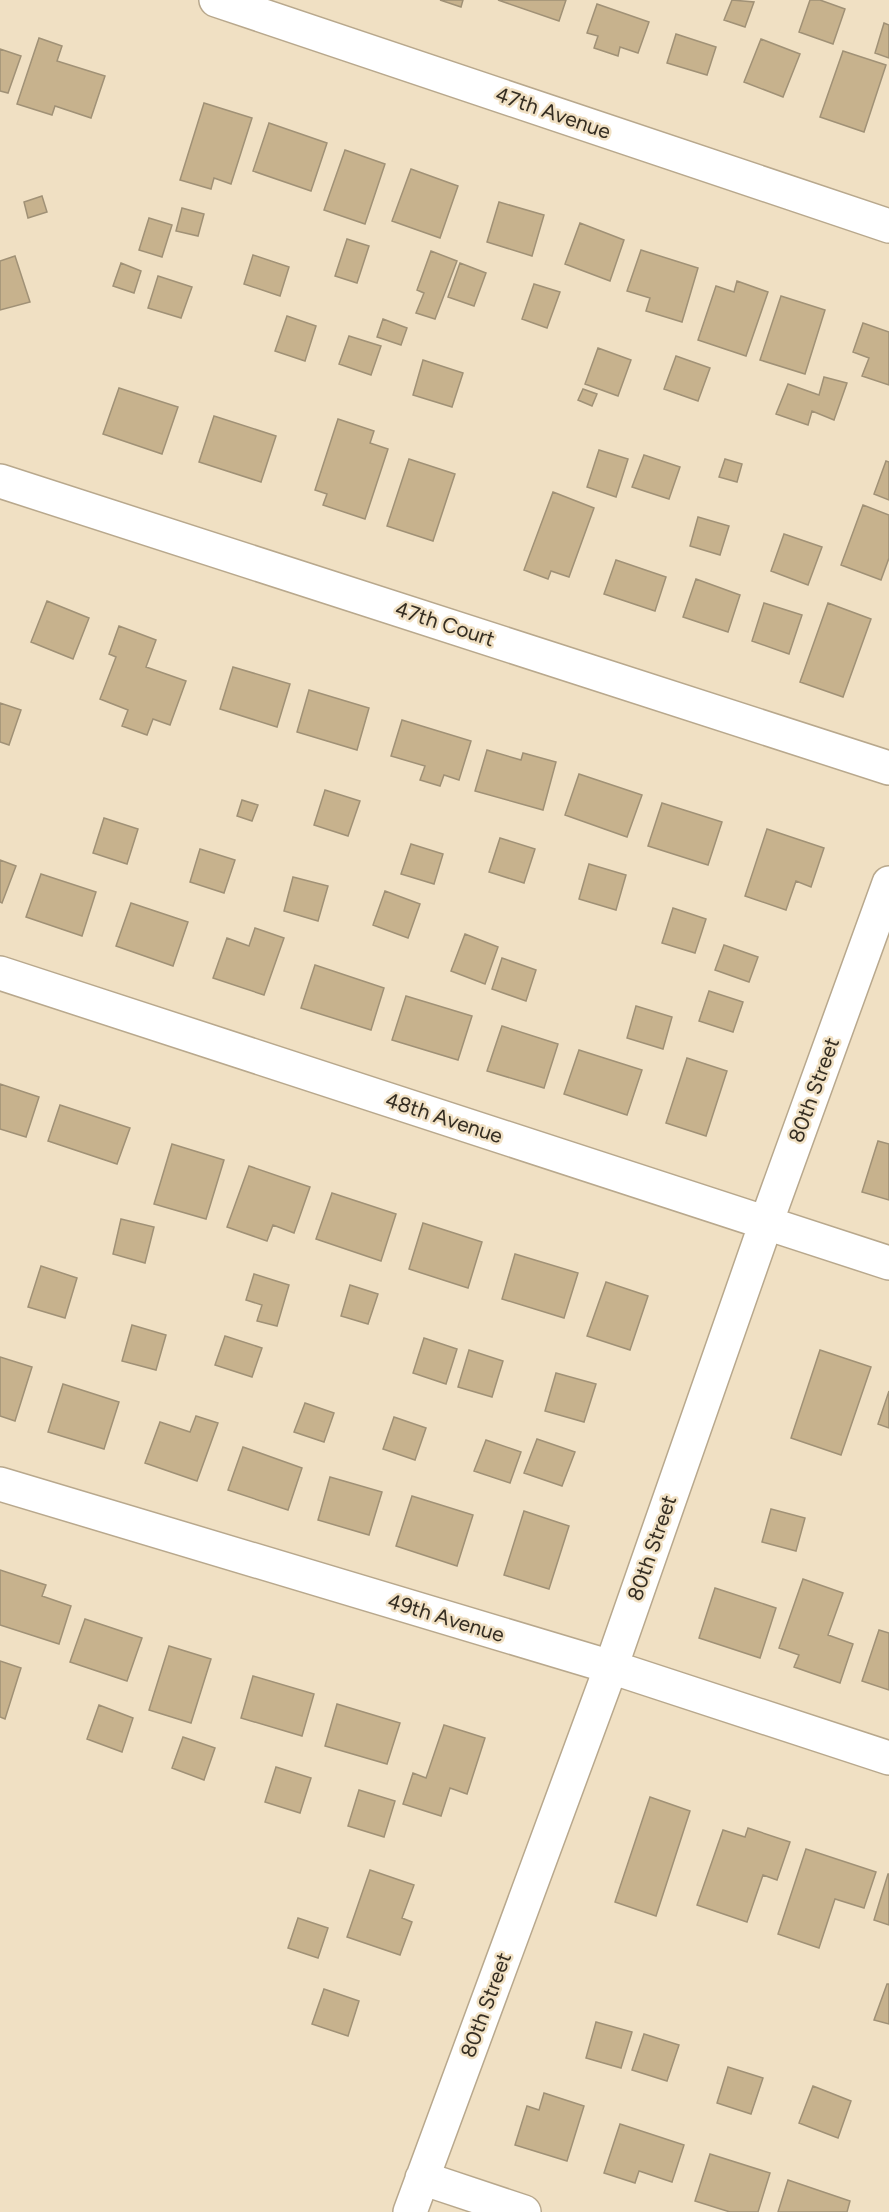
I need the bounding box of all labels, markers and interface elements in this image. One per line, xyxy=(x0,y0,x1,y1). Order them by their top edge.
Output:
street label: 47th Avenue xyxy=(492,81,614,144)
street label: 47th Court xyxy=(392,596,498,651)
street label: 80th Street xyxy=(783,1034,844,1146)
street label: 48th Avenue xyxy=(382,1087,506,1148)
street label: 80th Street xyxy=(622,1492,681,1604)
street label: 49th Avenue xyxy=(385,1588,508,1647)
street label: 80th Street xyxy=(455,1949,516,2061)

